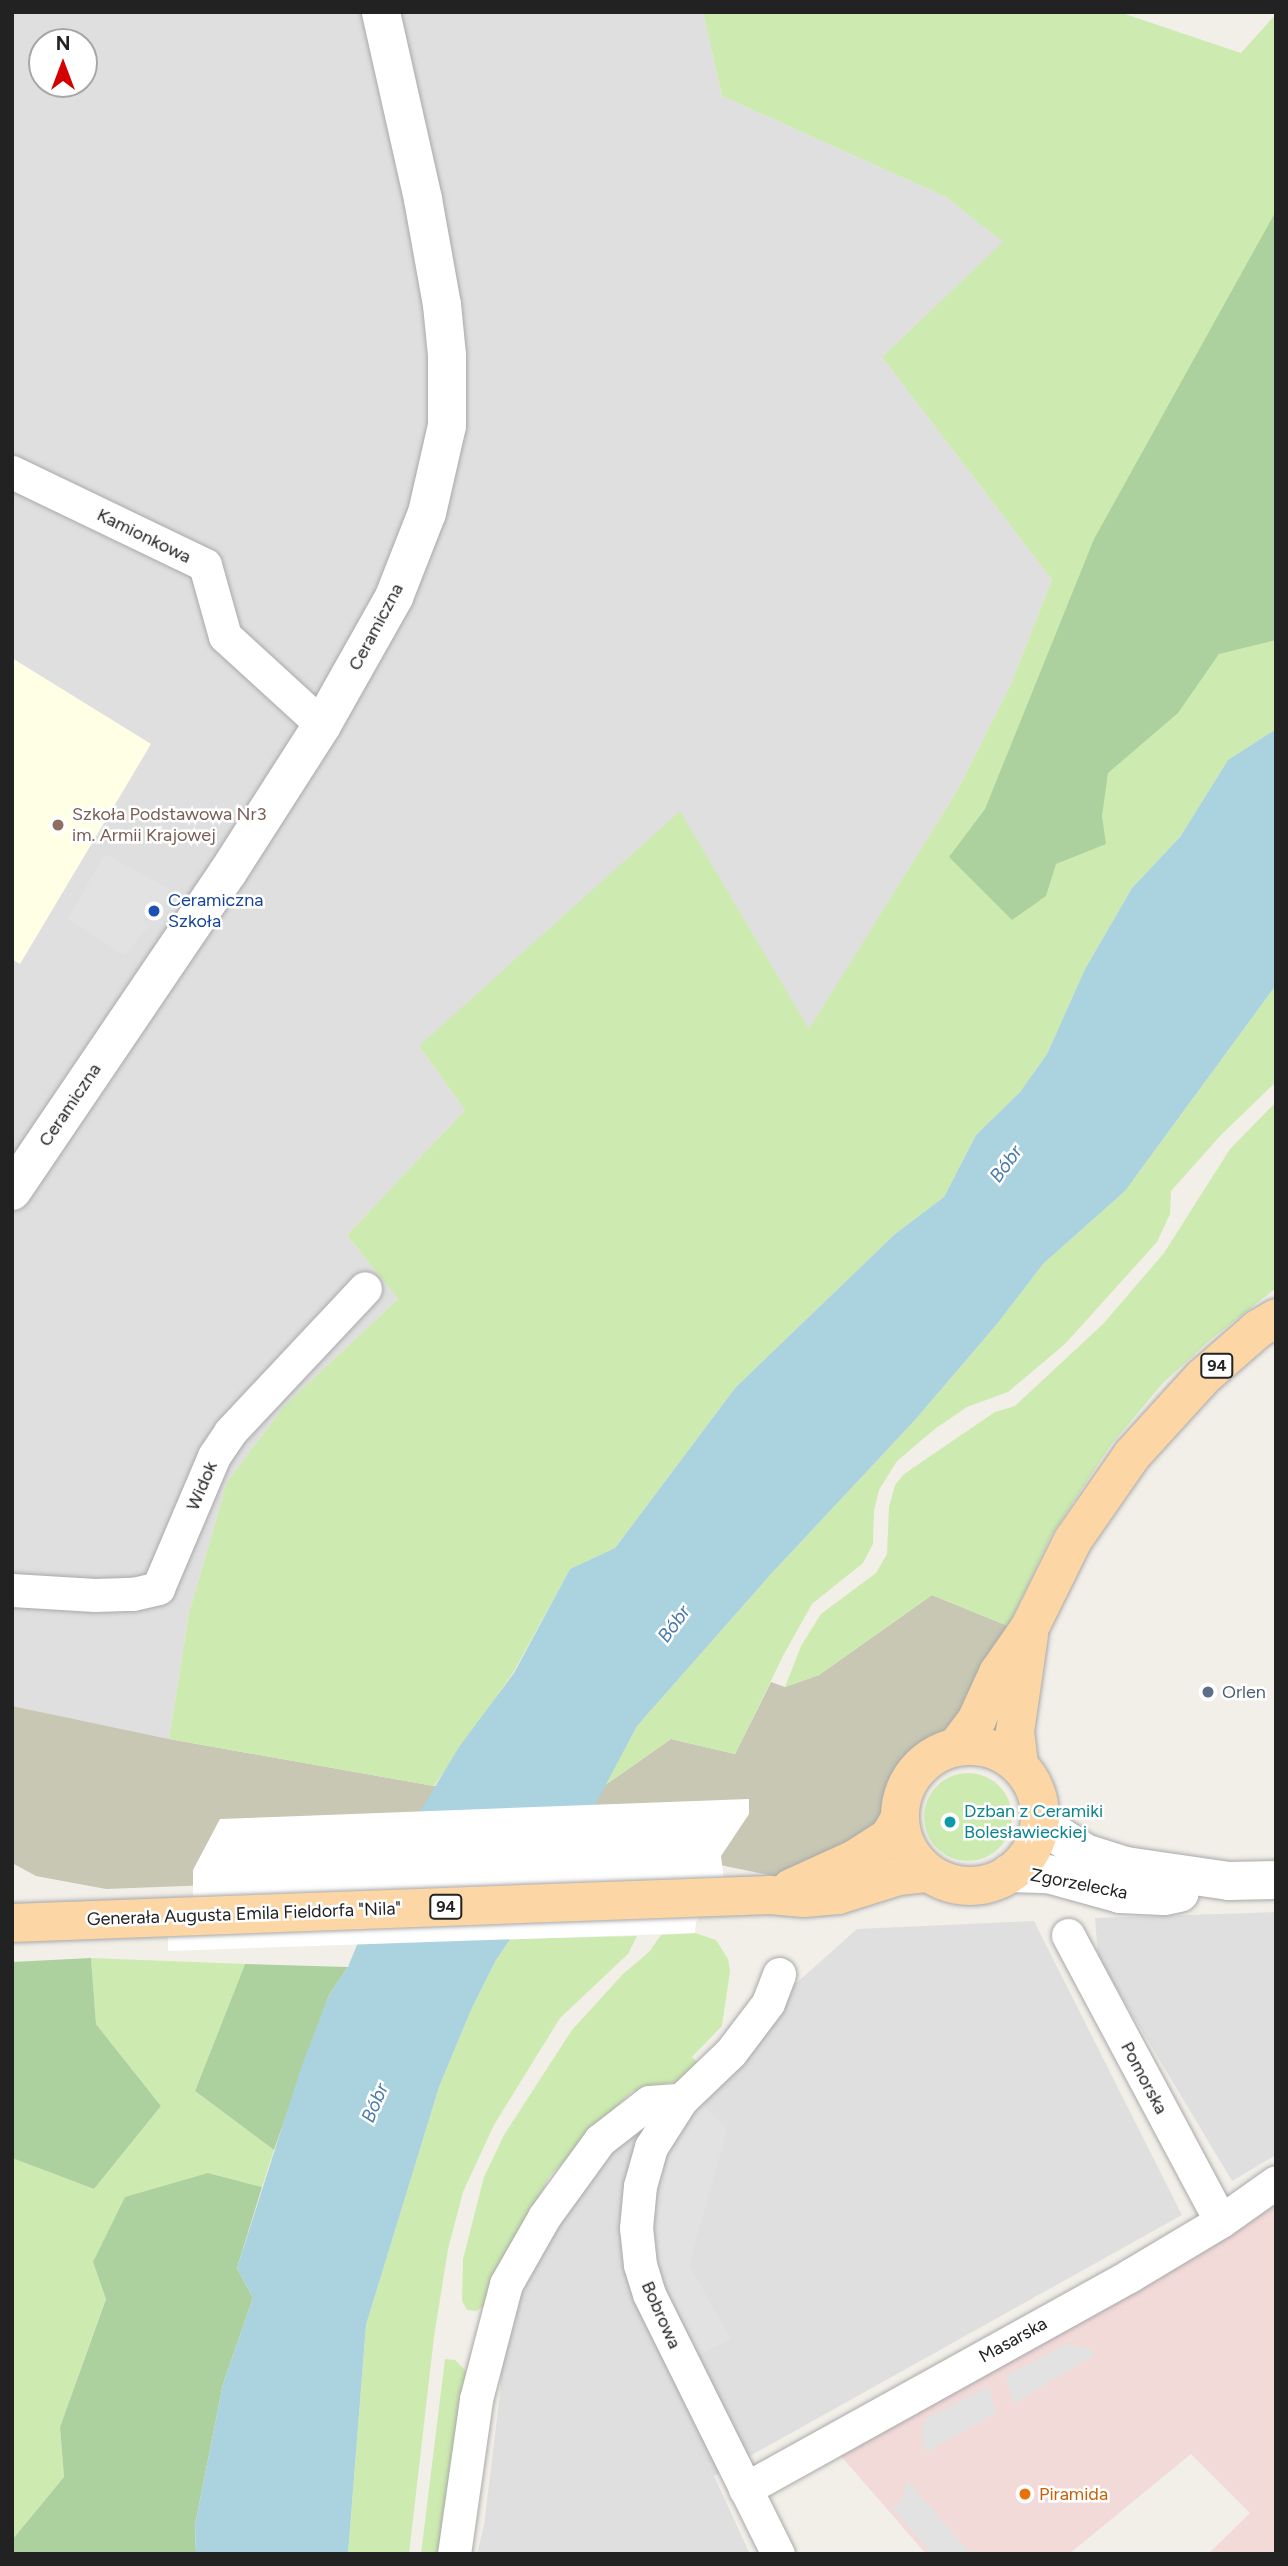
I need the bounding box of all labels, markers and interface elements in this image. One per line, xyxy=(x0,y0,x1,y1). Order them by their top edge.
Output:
north arrow xyxy=(28,28,98,98)
text: N xyxy=(56,32,70,55)
street label: Kamionkowa xyxy=(94,504,194,568)
street label: Ceramiczna xyxy=(344,580,408,674)
place label: Szkoła Podstawowa Nr3 im. Armii Krajowej xyxy=(72,804,266,846)
marker: Szkoła Podstawowa Nr3 im. Armii Krajowej xyxy=(50,817,66,833)
place label: Ceramiczna Szkoła xyxy=(168,890,263,932)
marker: Ceramiczna Szkoła xyxy=(146,903,162,919)
street label: Ceramiczna xyxy=(34,1059,106,1151)
water label: Bóbr xyxy=(985,1141,1027,1187)
road number: 94 xyxy=(1200,1354,1234,1378)
street label: Widok xyxy=(182,1458,222,1514)
water label: Bóbr xyxy=(653,1601,695,1647)
place label: Orlen xyxy=(1222,1681,1266,1703)
marker: Orlen xyxy=(1200,1684,1216,1700)
place label: Dzban z Ceramiki Bolesławieckiej xyxy=(964,1801,1103,1843)
marker: Dzban z Ceramiki Bolesławieckiej xyxy=(942,1814,958,1830)
street label: Zgorzelecka xyxy=(1029,1864,1129,1904)
road number: 94 xyxy=(428,1895,464,1920)
street label: Generała Augusta Emila Fieldorfa "Nila" xyxy=(86,1898,402,1930)
street label: Pomorska xyxy=(1116,2038,1172,2118)
water label: Bóbr xyxy=(357,2080,393,2126)
street label: Bobrowa xyxy=(637,2278,685,2352)
street label: Masarska xyxy=(975,2313,1051,2367)
place label: Piramida xyxy=(1039,2483,1108,2505)
marker: Piramida xyxy=(1017,2486,1033,2502)

